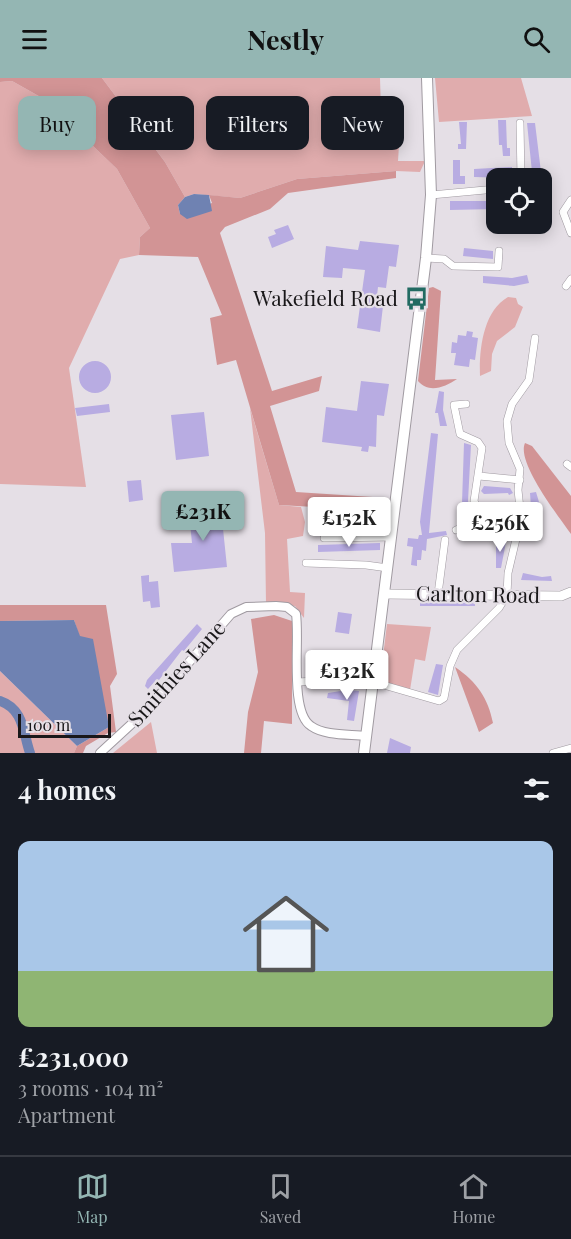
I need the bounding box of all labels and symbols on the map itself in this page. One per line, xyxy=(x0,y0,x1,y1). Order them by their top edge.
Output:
place label: Wakefield Road xyxy=(252,283,398,311)
bus stop icon: Wakefield Road xyxy=(403,286,429,312)
pin: £231K xyxy=(161,491,245,542)
pin: £152K xyxy=(307,497,391,548)
pin: £256K xyxy=(458,502,542,553)
street label: Carlton Road xyxy=(416,578,540,608)
street label: Smithies Lane xyxy=(121,614,231,732)
pin: £132K xyxy=(305,650,389,701)
scale bar xyxy=(18,711,111,738)

